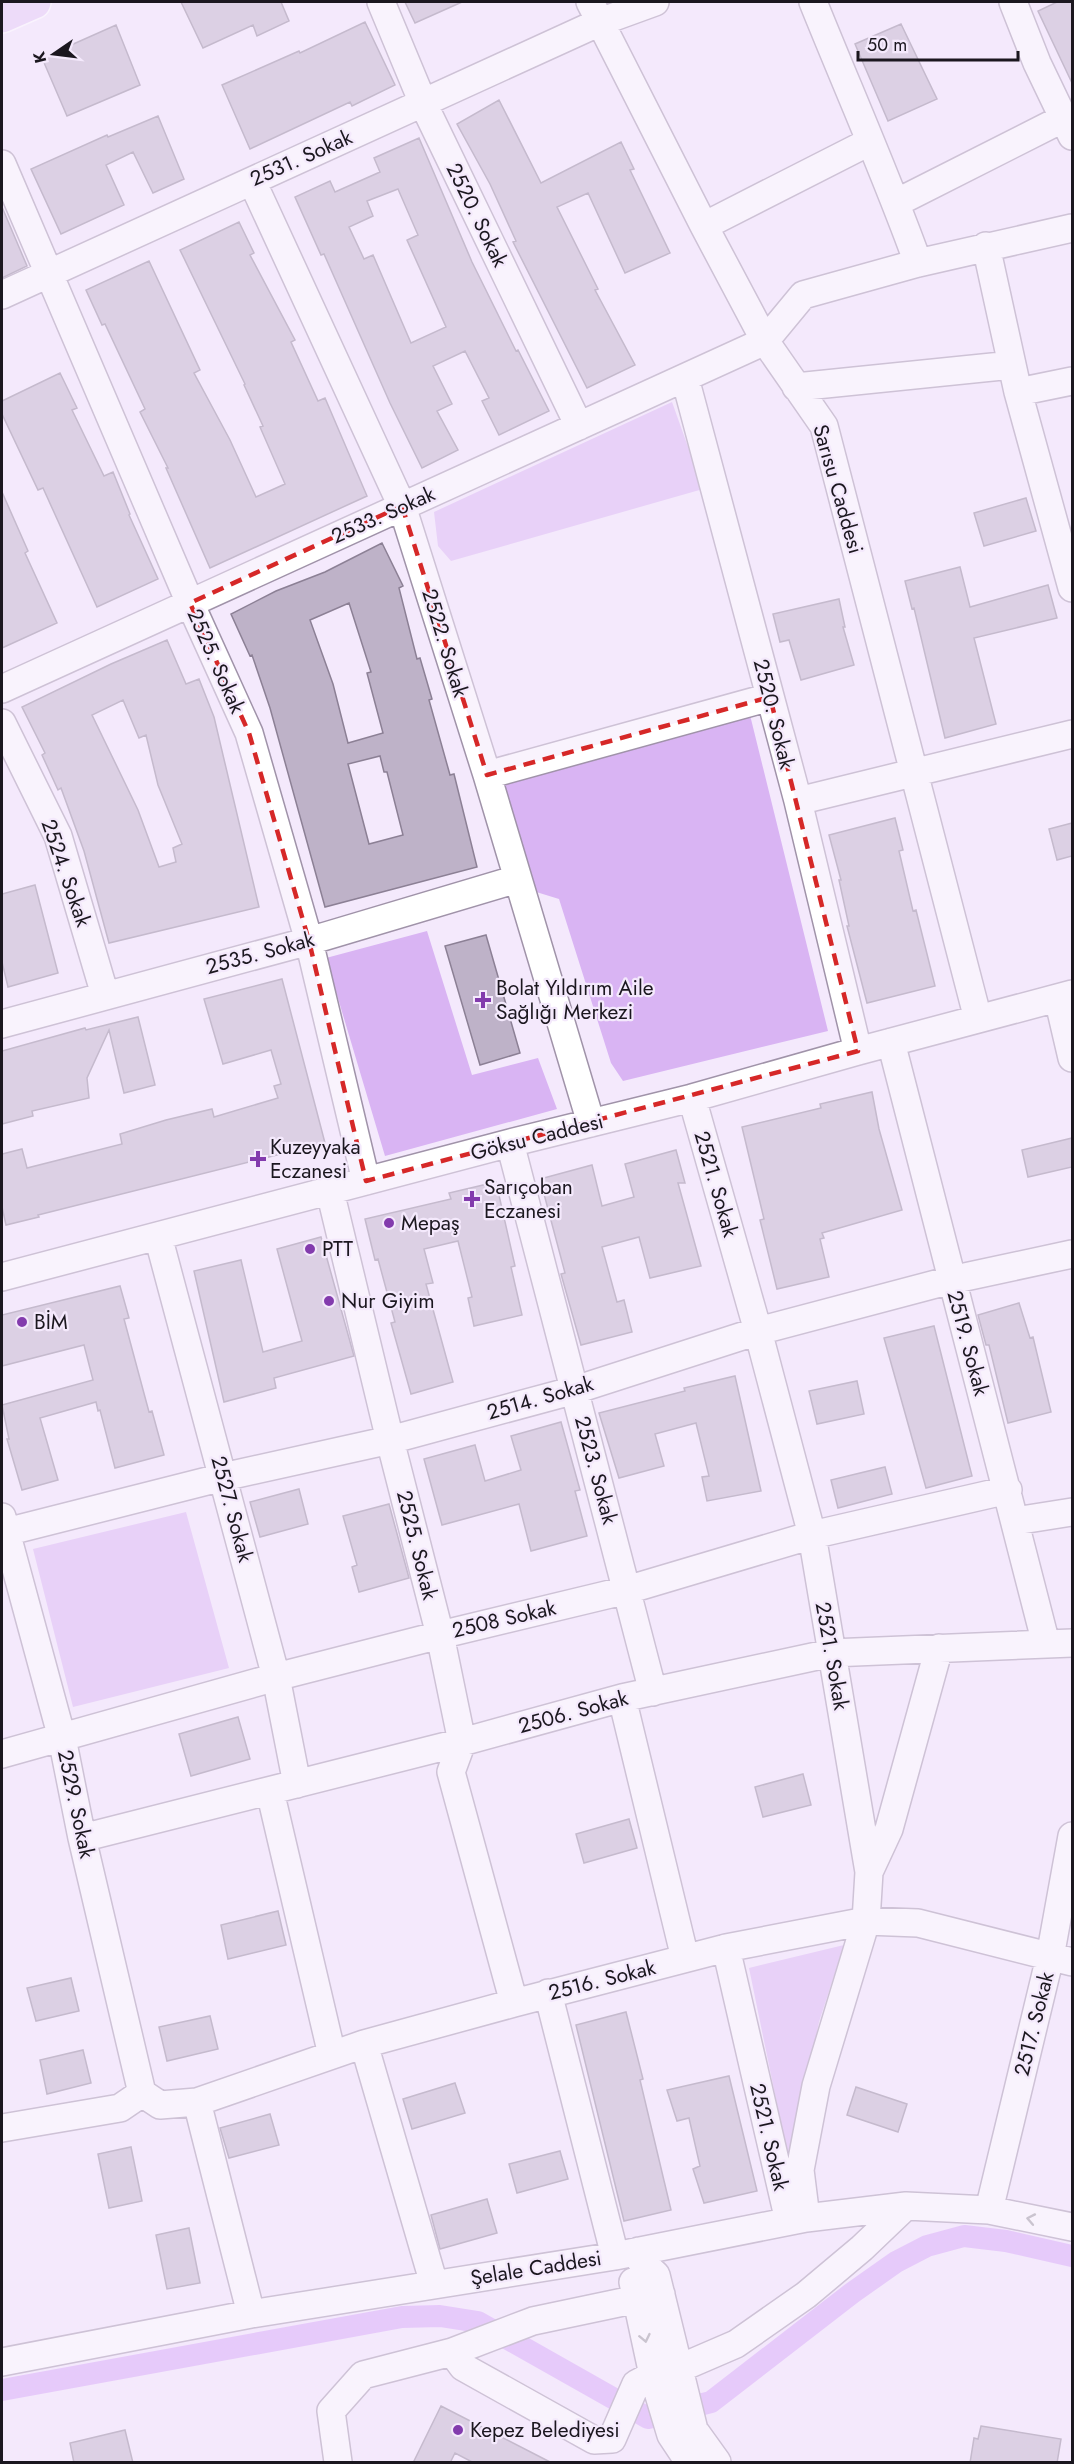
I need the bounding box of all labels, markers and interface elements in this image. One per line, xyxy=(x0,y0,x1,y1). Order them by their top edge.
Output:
north arrow xyxy=(24,24,84,84)
scale bar xyxy=(858,24,1018,62)
text: 50 m xyxy=(867,32,907,58)
text: K xyxy=(27,49,52,66)
street label: 2531. Sokak xyxy=(245,122,358,194)
street label: 2520. Sokak xyxy=(439,158,515,273)
street label: Sarısu Caddesi xyxy=(805,421,871,557)
street label: 2533. Sokak xyxy=(326,479,440,551)
street label: 2522. Sokak xyxy=(414,585,476,702)
street label: 2525. Sokak xyxy=(180,604,253,719)
street label: 2520. Sokak xyxy=(746,656,802,773)
street label: 2524. Sokak xyxy=(34,815,99,932)
street label: 2535. Sokak xyxy=(202,924,318,982)
place label: Bolat Yıldırım Aile Sağlığı Merkezi xyxy=(496,973,654,1027)
marker: Bolat Yıldırım Aile Sağlığı Merkezi xyxy=(474,991,492,1009)
street label: Göksu Caddesi xyxy=(467,1106,607,1168)
street label: 2521. Sokak xyxy=(687,1127,746,1241)
place label: Kuzeyyaka Eczanesi xyxy=(270,1132,361,1186)
marker: Kuzeyyaka Eczanesi xyxy=(251,1152,265,1166)
place label: Sarıçoban Eczanesi xyxy=(484,1172,573,1226)
marker: Sarıçoban Eczanesi xyxy=(465,1192,479,1206)
place label: Mepaş xyxy=(401,1208,459,1238)
marker: Mepaş xyxy=(382,1216,396,1230)
place label: PTT xyxy=(322,1234,353,1264)
marker: PTT xyxy=(303,1242,317,1256)
place label: Nur Giyim xyxy=(341,1286,435,1316)
street label: 2519. Sokak xyxy=(940,1287,997,1400)
marker: Nur Giyim xyxy=(322,1294,336,1308)
place label: BİM xyxy=(34,1307,68,1337)
marker: BİM xyxy=(15,1315,29,1329)
street label: 2514. Sokak xyxy=(483,1368,598,1428)
street label: 2523. Sokak xyxy=(567,1412,625,1528)
street label: 2527. Sokak xyxy=(203,1453,261,1566)
street label: 2525. Sokak xyxy=(389,1487,445,1604)
street label: 2508 Sokak xyxy=(449,1592,560,1646)
street label: 2521. Sokak xyxy=(808,1600,856,1713)
street label: 2506. Sokak xyxy=(515,1683,632,1741)
street label: 2529. Sokak xyxy=(50,1747,102,1862)
street label: 2516. Sokak xyxy=(545,1952,659,2008)
street label: 2517. Sokak xyxy=(1007,1968,1062,2079)
street label: 2521. Sokak xyxy=(742,2080,796,2194)
one-way arrow xyxy=(1026,2213,1036,2226)
street label: Şelale Caddesi xyxy=(468,2243,604,2293)
one-way arrow xyxy=(638,2332,651,2342)
place label: Kepez Belediyesi xyxy=(470,2415,620,2445)
marker: Kepez Belediyesi xyxy=(451,2423,465,2437)

